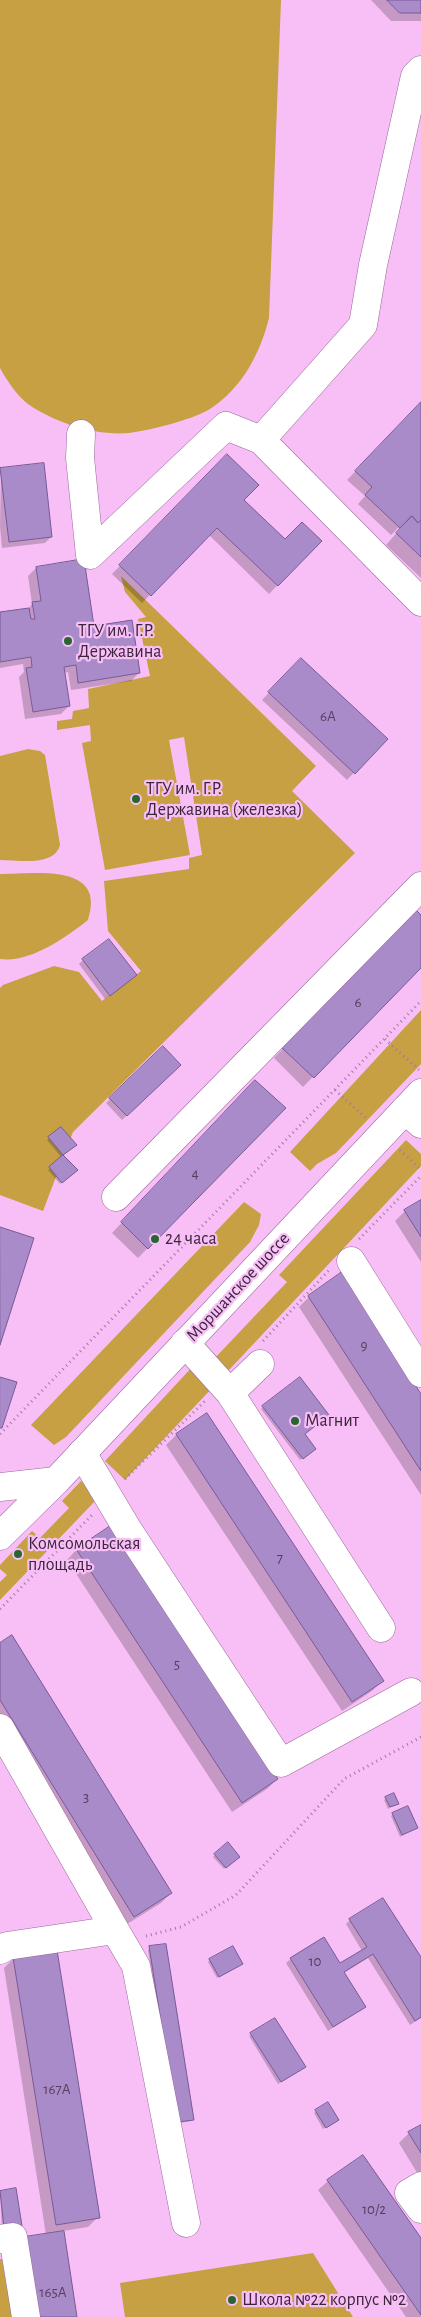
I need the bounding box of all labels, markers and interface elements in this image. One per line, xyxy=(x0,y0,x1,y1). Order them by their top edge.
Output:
place label: ТГУ им. Г.Р. Державина xyxy=(78,620,161,662)
marker: ТГУ им. Г.Р. Державина xyxy=(62,635,74,647)
house number: 6А xyxy=(320,707,336,725)
place label: ТГУ им. Г.Р. Державина (железка) xyxy=(146,778,303,821)
marker: ТГУ им. Г.Р. Державина (железка) xyxy=(130,793,142,805)
house number: 6 xyxy=(354,993,362,1011)
house number: 4 xyxy=(191,1164,199,1182)
place label: 24 часа xyxy=(165,1228,217,1250)
street label: Моршанское шоссе xyxy=(182,1228,294,1346)
marker: 24 часа xyxy=(149,1233,161,1245)
house number: 9 xyxy=(360,1336,368,1354)
place label: Магнит xyxy=(305,1410,359,1432)
marker: Магнит xyxy=(289,1415,301,1427)
place label: Комсомольская площадь xyxy=(28,1533,140,1576)
marker: Комсомольская площадь xyxy=(12,1548,24,1560)
house number: 7 xyxy=(277,1549,283,1567)
house number: 5 xyxy=(174,1655,180,1673)
house number: 3 xyxy=(83,1788,89,1806)
house number: 10 xyxy=(308,1952,322,1970)
house number: 167А xyxy=(43,2080,71,2098)
house number: 10/2 xyxy=(362,2200,386,2218)
house number: 165А xyxy=(39,2283,67,2301)
place label: Школа №22 корпус №2 xyxy=(242,2289,406,2311)
marker: Школа №22 корпус №2 xyxy=(226,2294,238,2306)

